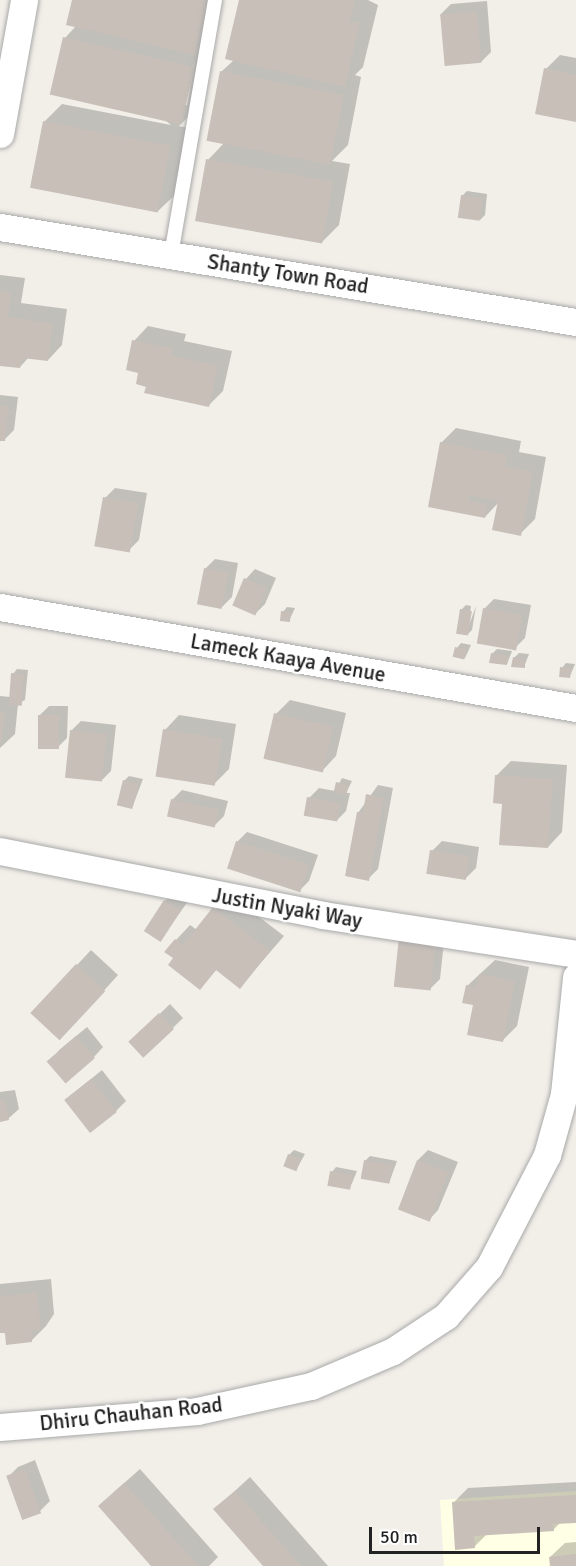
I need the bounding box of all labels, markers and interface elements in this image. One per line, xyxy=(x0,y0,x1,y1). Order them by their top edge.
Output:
street label: Shanty Town Road xyxy=(206,249,370,299)
street label: Lameck Kaaya Avenue xyxy=(188,628,388,688)
street label: Justin Nyaki Way xyxy=(210,882,364,934)
street label: Dhiru Chauhan Road xyxy=(38,1392,224,1436)
scale bar xyxy=(372,1515,543,1553)
text: 50 m xyxy=(380,1526,418,1548)

